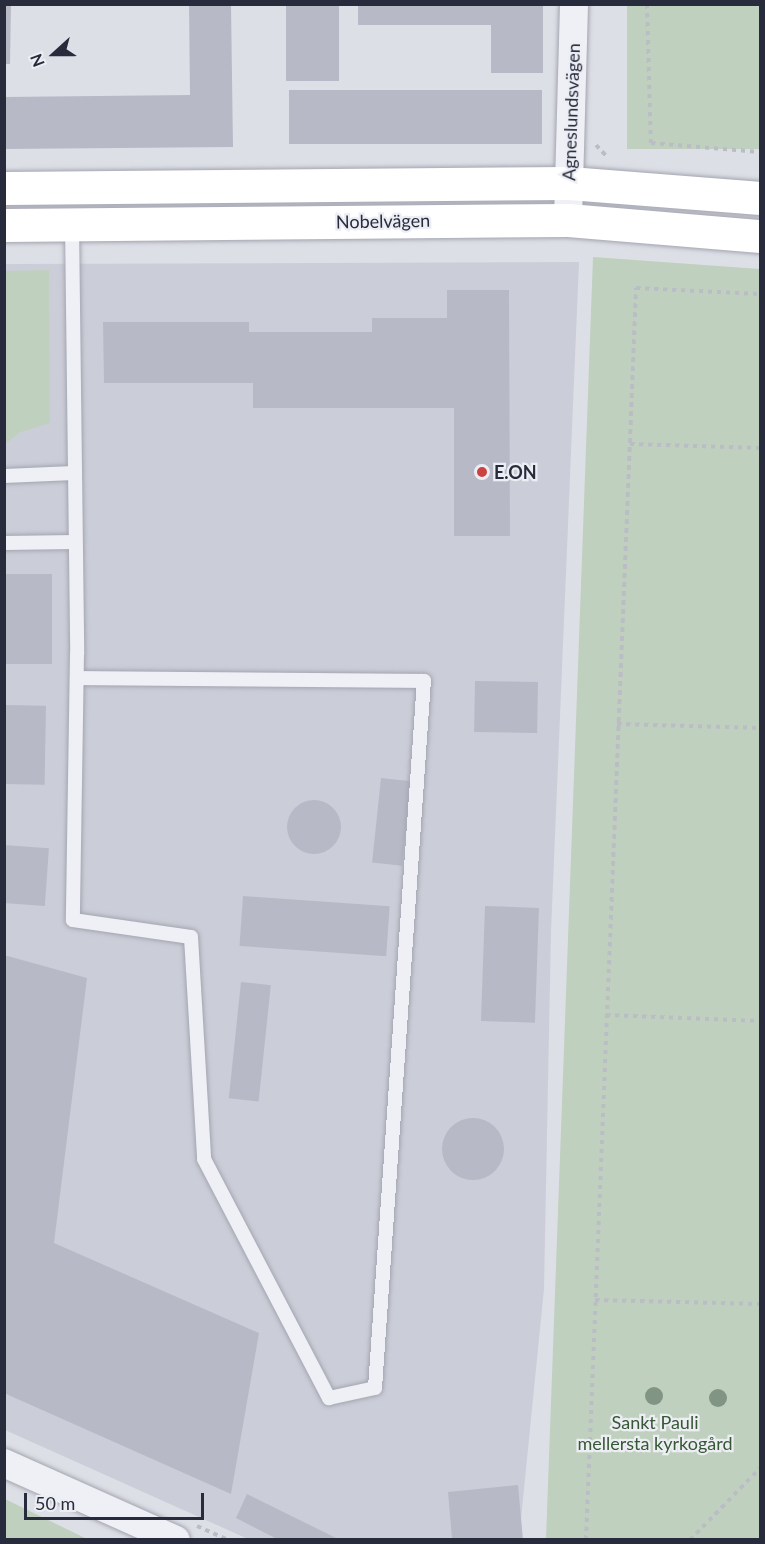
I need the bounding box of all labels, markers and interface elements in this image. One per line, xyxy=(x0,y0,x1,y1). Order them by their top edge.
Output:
north arrow xyxy=(24,24,84,84)
street label: Agneslundsvägen xyxy=(558,43,584,181)
text: N xyxy=(26,51,48,70)
street label: Nobelvägen xyxy=(336,209,430,233)
place label: E.ON xyxy=(494,461,537,483)
marker: E.ON xyxy=(475,465,489,479)
park label: Sankt Pauli mellersta kyrkogård xyxy=(578,1412,732,1454)
scale bar xyxy=(27,1481,207,1519)
text: 50 m xyxy=(35,1492,75,1514)

